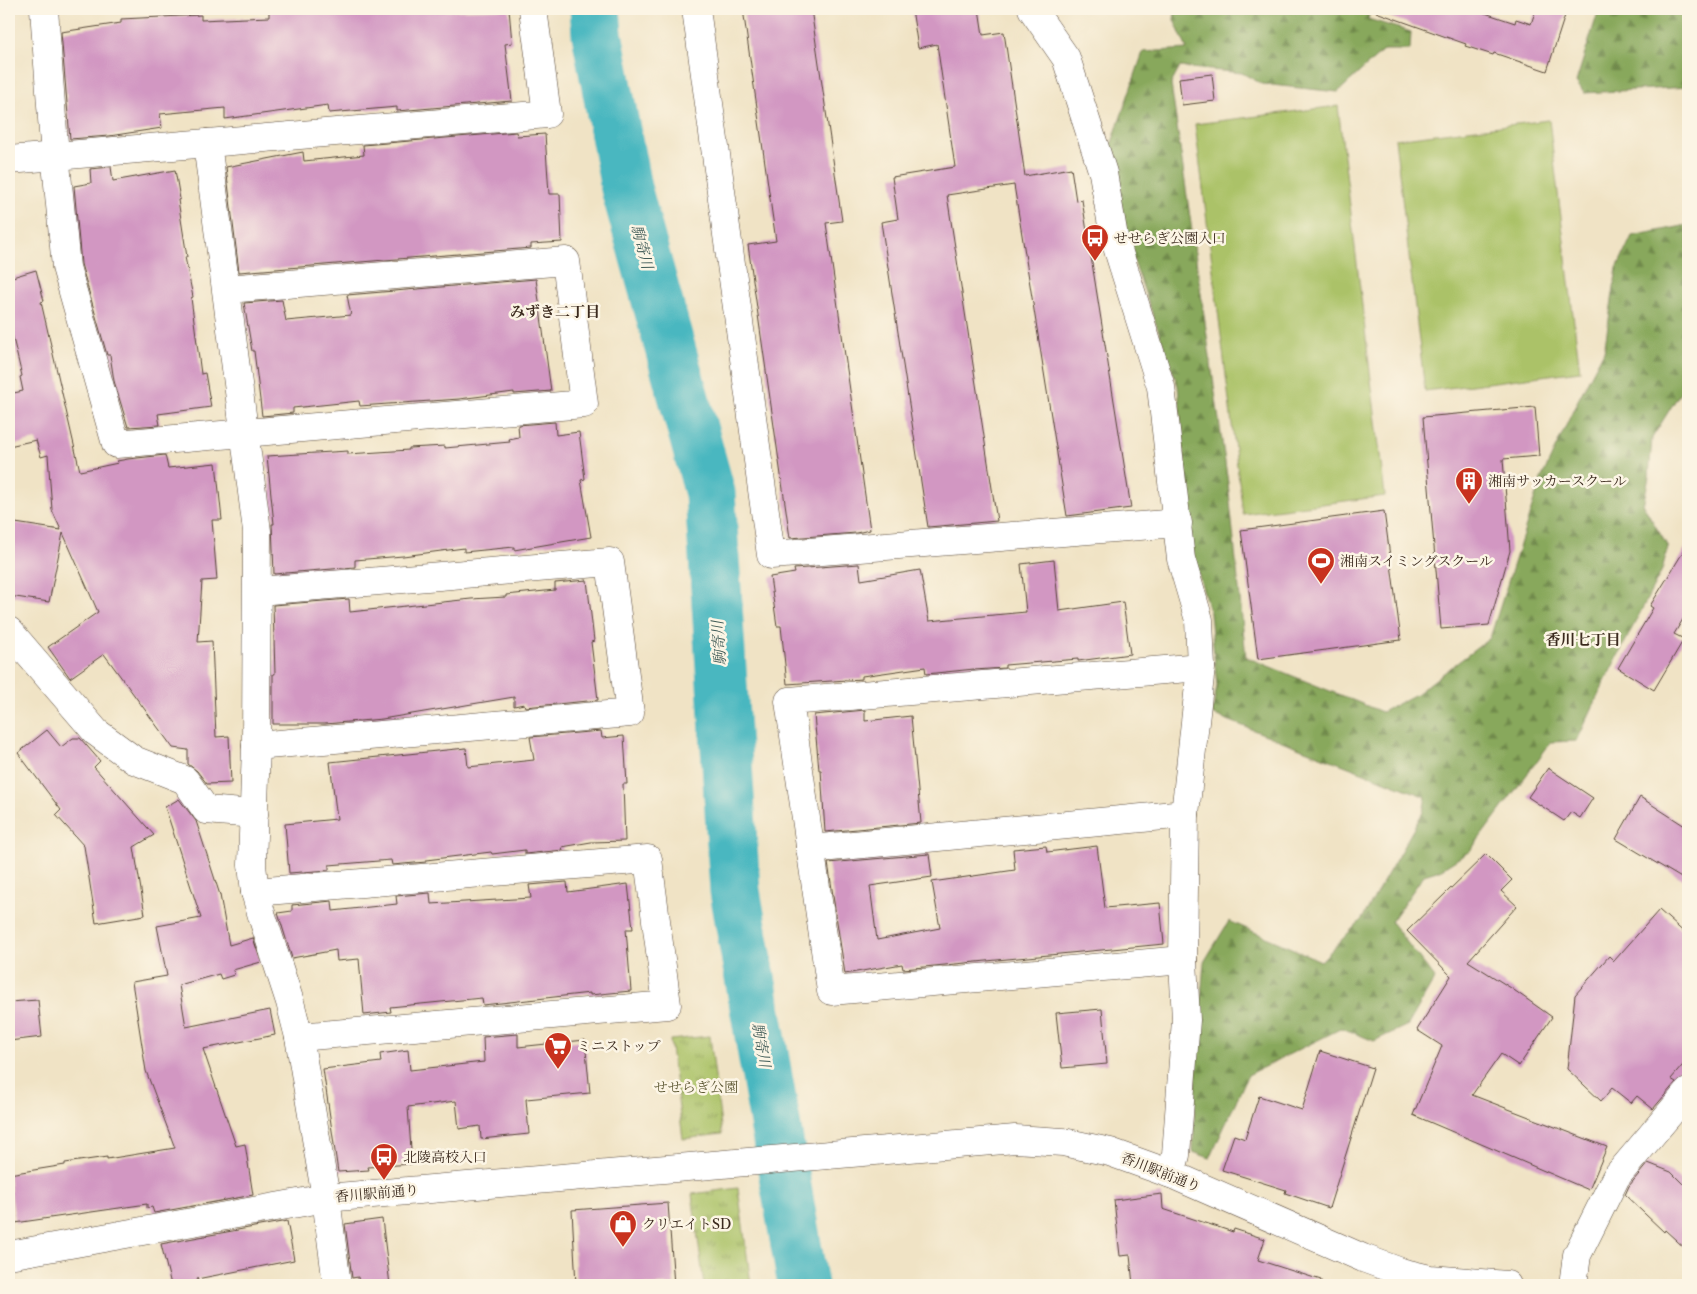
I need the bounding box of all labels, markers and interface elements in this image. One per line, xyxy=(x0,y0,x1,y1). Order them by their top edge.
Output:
water label: 駒寄川 xyxy=(627,223,658,273)
bus stop icon: せせらぎ公園入口 xyxy=(1080,223,1110,262)
place label: せせらぎ公園入口 xyxy=(1114,229,1226,247)
district label: みずき二丁目 xyxy=(510,302,600,321)
building icon: 湘南サッカースクール xyxy=(1454,466,1484,505)
place label: 湘南サッカースクール xyxy=(1488,472,1627,490)
sports icon: 湘南スイミングスクール xyxy=(1306,546,1336,585)
place label: 湘南スイミングスクール xyxy=(1340,552,1493,570)
water label: 駒寄川 xyxy=(707,618,730,666)
district label: 香川七丁目 xyxy=(1545,630,1621,649)
water label: 駒寄川 xyxy=(748,1021,775,1071)
supermarket icon: ミニストップ xyxy=(543,1031,573,1070)
place label: ミニストップ xyxy=(577,1037,661,1055)
park label: せせらぎ公園 xyxy=(654,1078,738,1096)
bus stop icon: 北陵高校入口 xyxy=(369,1142,399,1181)
place label: 北陵高校入口 xyxy=(403,1148,487,1166)
street label: 香川駅前通り xyxy=(1119,1149,1203,1195)
street label: 香川駅前通り xyxy=(334,1180,420,1206)
shop icon: クリエイトSD xyxy=(608,1209,638,1248)
place label: クリエイトSD xyxy=(642,1215,731,1233)

